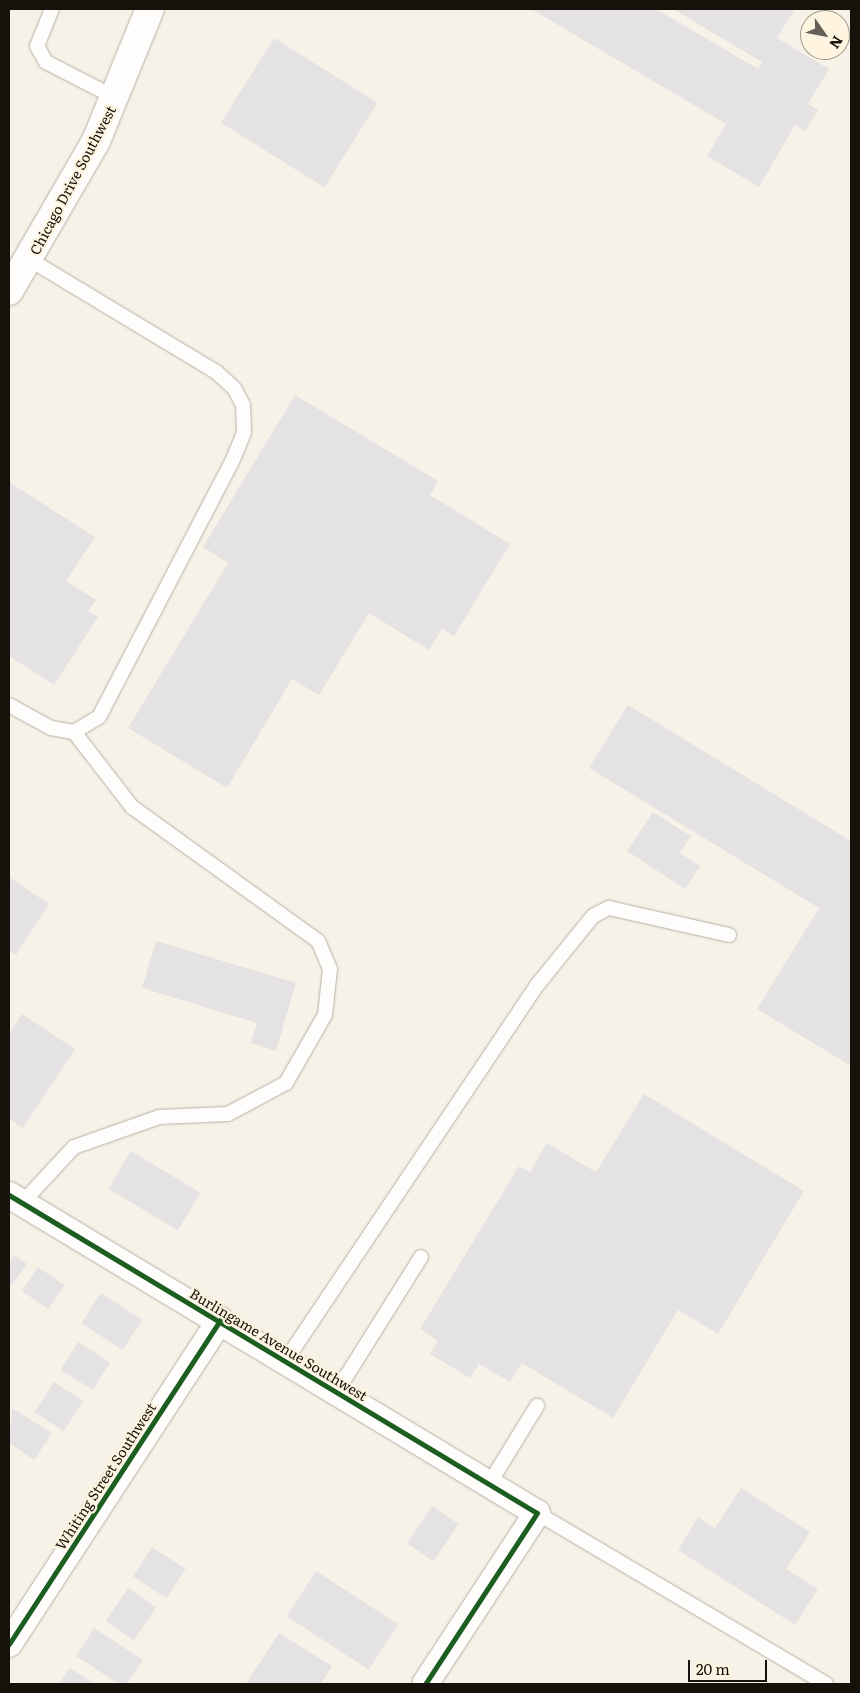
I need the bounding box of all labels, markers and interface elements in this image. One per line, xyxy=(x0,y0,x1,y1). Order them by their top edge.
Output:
north arrow xyxy=(800,10,850,60)
text: N xyxy=(825,32,848,53)
street label: Chicago Drive Southwest xyxy=(26,103,118,257)
street label: Burlingame Avenue Southwest xyxy=(187,1284,371,1404)
street label: Whiting Street Southwest xyxy=(51,1399,159,1553)
scale bar xyxy=(690,1650,769,1682)
text: 20 m xyxy=(696,1657,730,1680)

